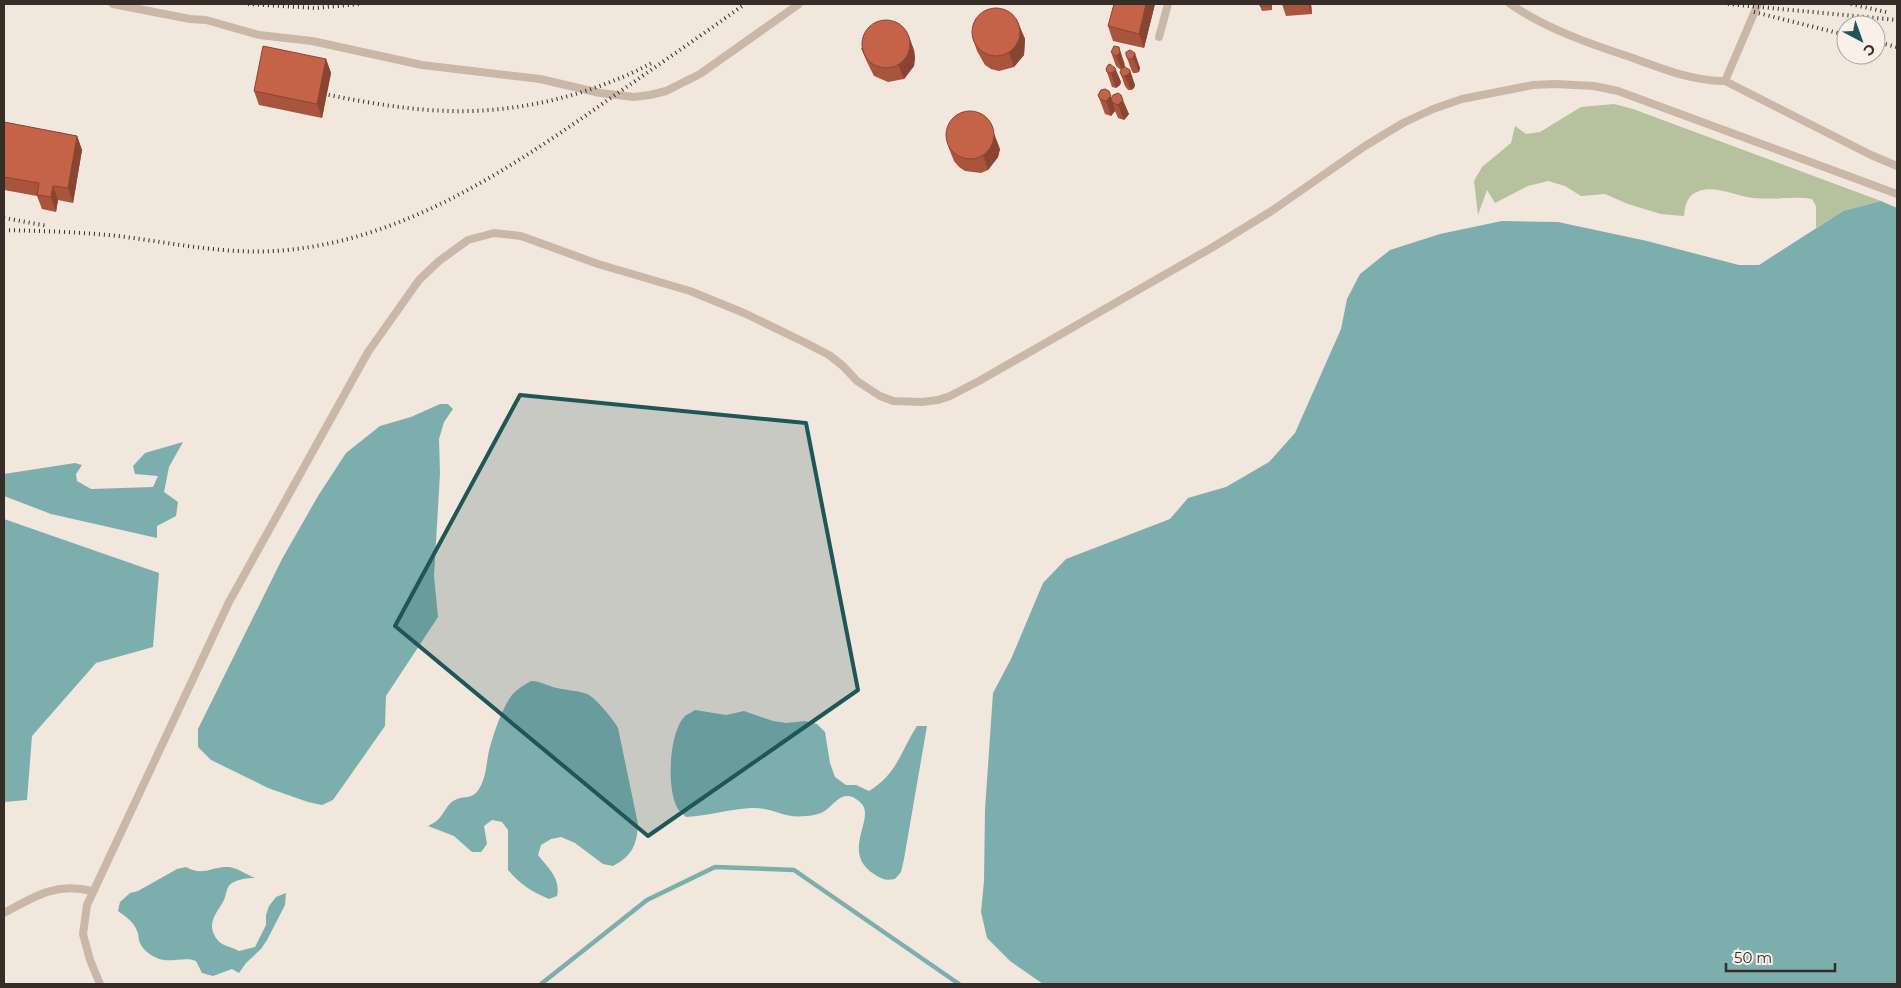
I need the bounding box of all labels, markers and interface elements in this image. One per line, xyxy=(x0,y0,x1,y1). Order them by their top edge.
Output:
north arrow xyxy=(1836,15,1886,65)
text: С xyxy=(1860,40,1879,60)
scale bar xyxy=(1726,940,1835,972)
text: 50 m xyxy=(1734,948,1772,967)

